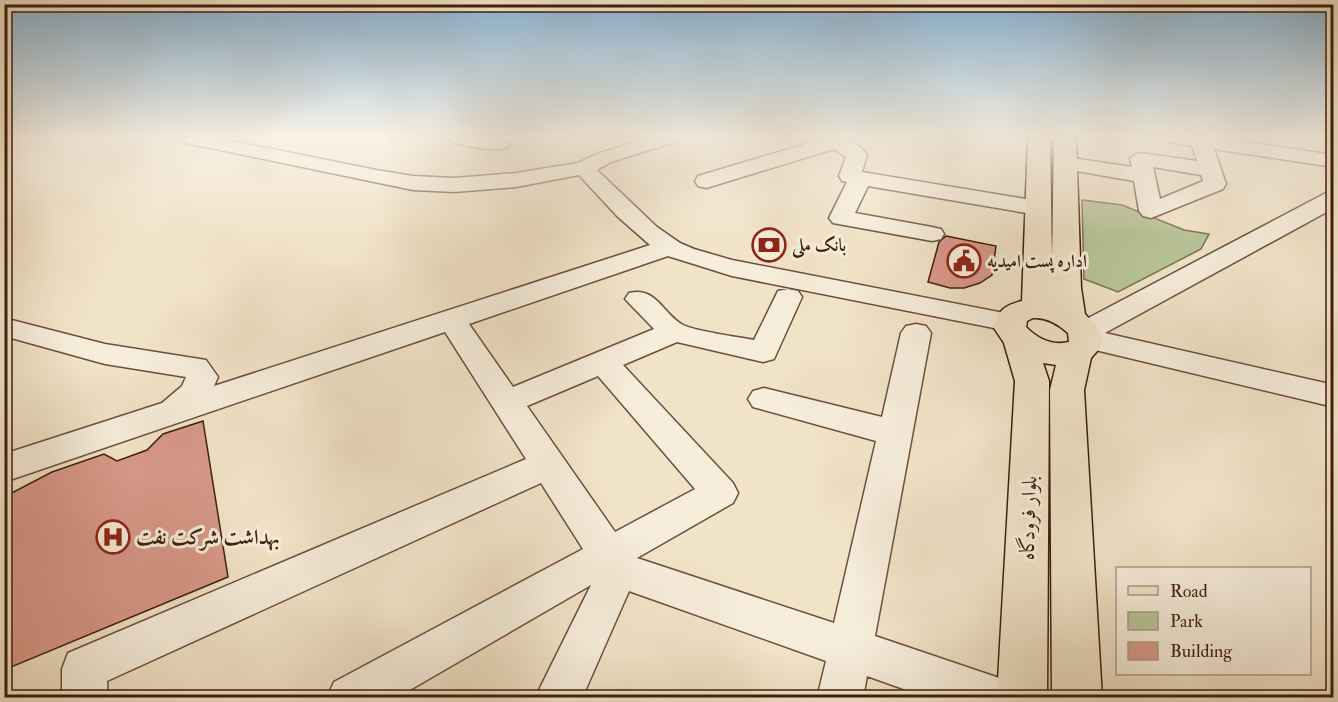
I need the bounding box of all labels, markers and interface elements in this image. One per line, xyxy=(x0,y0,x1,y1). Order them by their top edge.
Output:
bank icon: بانک ملی xyxy=(751,227,787,263)
place label: بانک ملی xyxy=(791,234,846,259)
public building icon: اداره پست امیدیه xyxy=(946,243,982,279)
place label: اداره پست امیدیه xyxy=(987,250,1087,273)
street label: بلوار فرودگاه xyxy=(1014,475,1043,561)
hospital icon: بهداشت شرکت نفت xyxy=(95,519,131,555)
place label: بهداشت شرکت نفت xyxy=(136,524,280,551)
legend xyxy=(1116,567,1311,675)
text: Road xyxy=(1170,580,1208,603)
text: Park xyxy=(1170,610,1203,633)
text: Building xyxy=(1170,640,1233,663)

